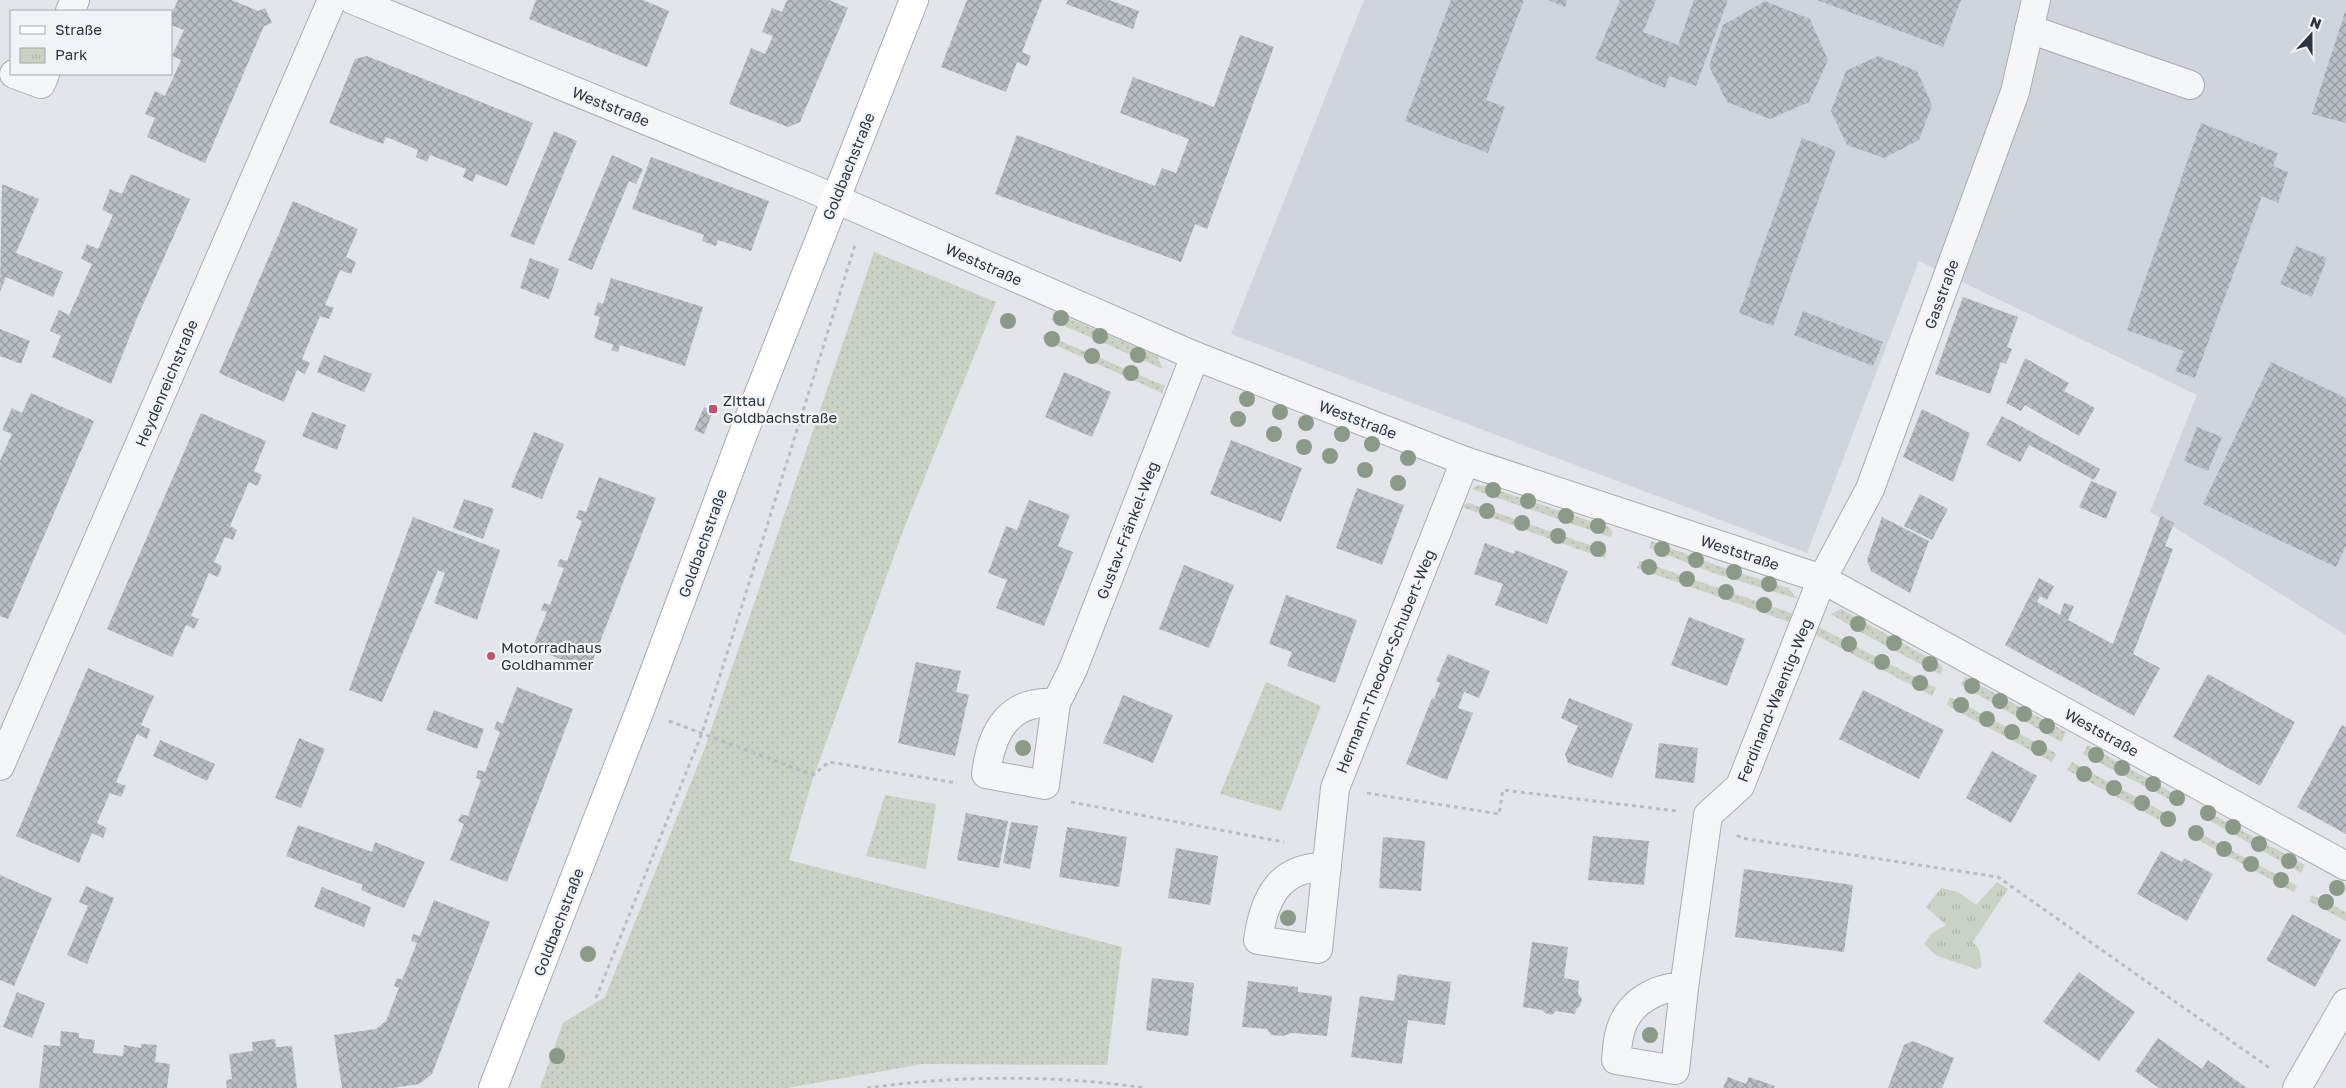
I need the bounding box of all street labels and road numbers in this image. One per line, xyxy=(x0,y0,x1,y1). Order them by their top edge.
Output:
street label: Weststraße xyxy=(570,82,653,130)
street label: Goldbachstraße xyxy=(818,109,878,222)
street label: Weststraße xyxy=(943,239,1025,289)
street label: Gasstraße xyxy=(1920,257,1962,331)
street label: Heydenreichstraße xyxy=(131,316,201,449)
street label: Weststraße xyxy=(1317,396,1400,442)
street label: Gustav-Fränkel-Weg xyxy=(1092,458,1162,602)
street label: Goldbachstraße xyxy=(674,486,730,600)
street label: Weststraße xyxy=(1698,531,1782,573)
street label: Hermann-Theodor-Schubert-Weg xyxy=(1332,546,1438,776)
street label: Ferdinand-Waentig-Weg xyxy=(1733,615,1815,785)
street label: Weststraße xyxy=(2062,704,2142,760)
street label: Goldbachstraße xyxy=(529,865,587,978)

